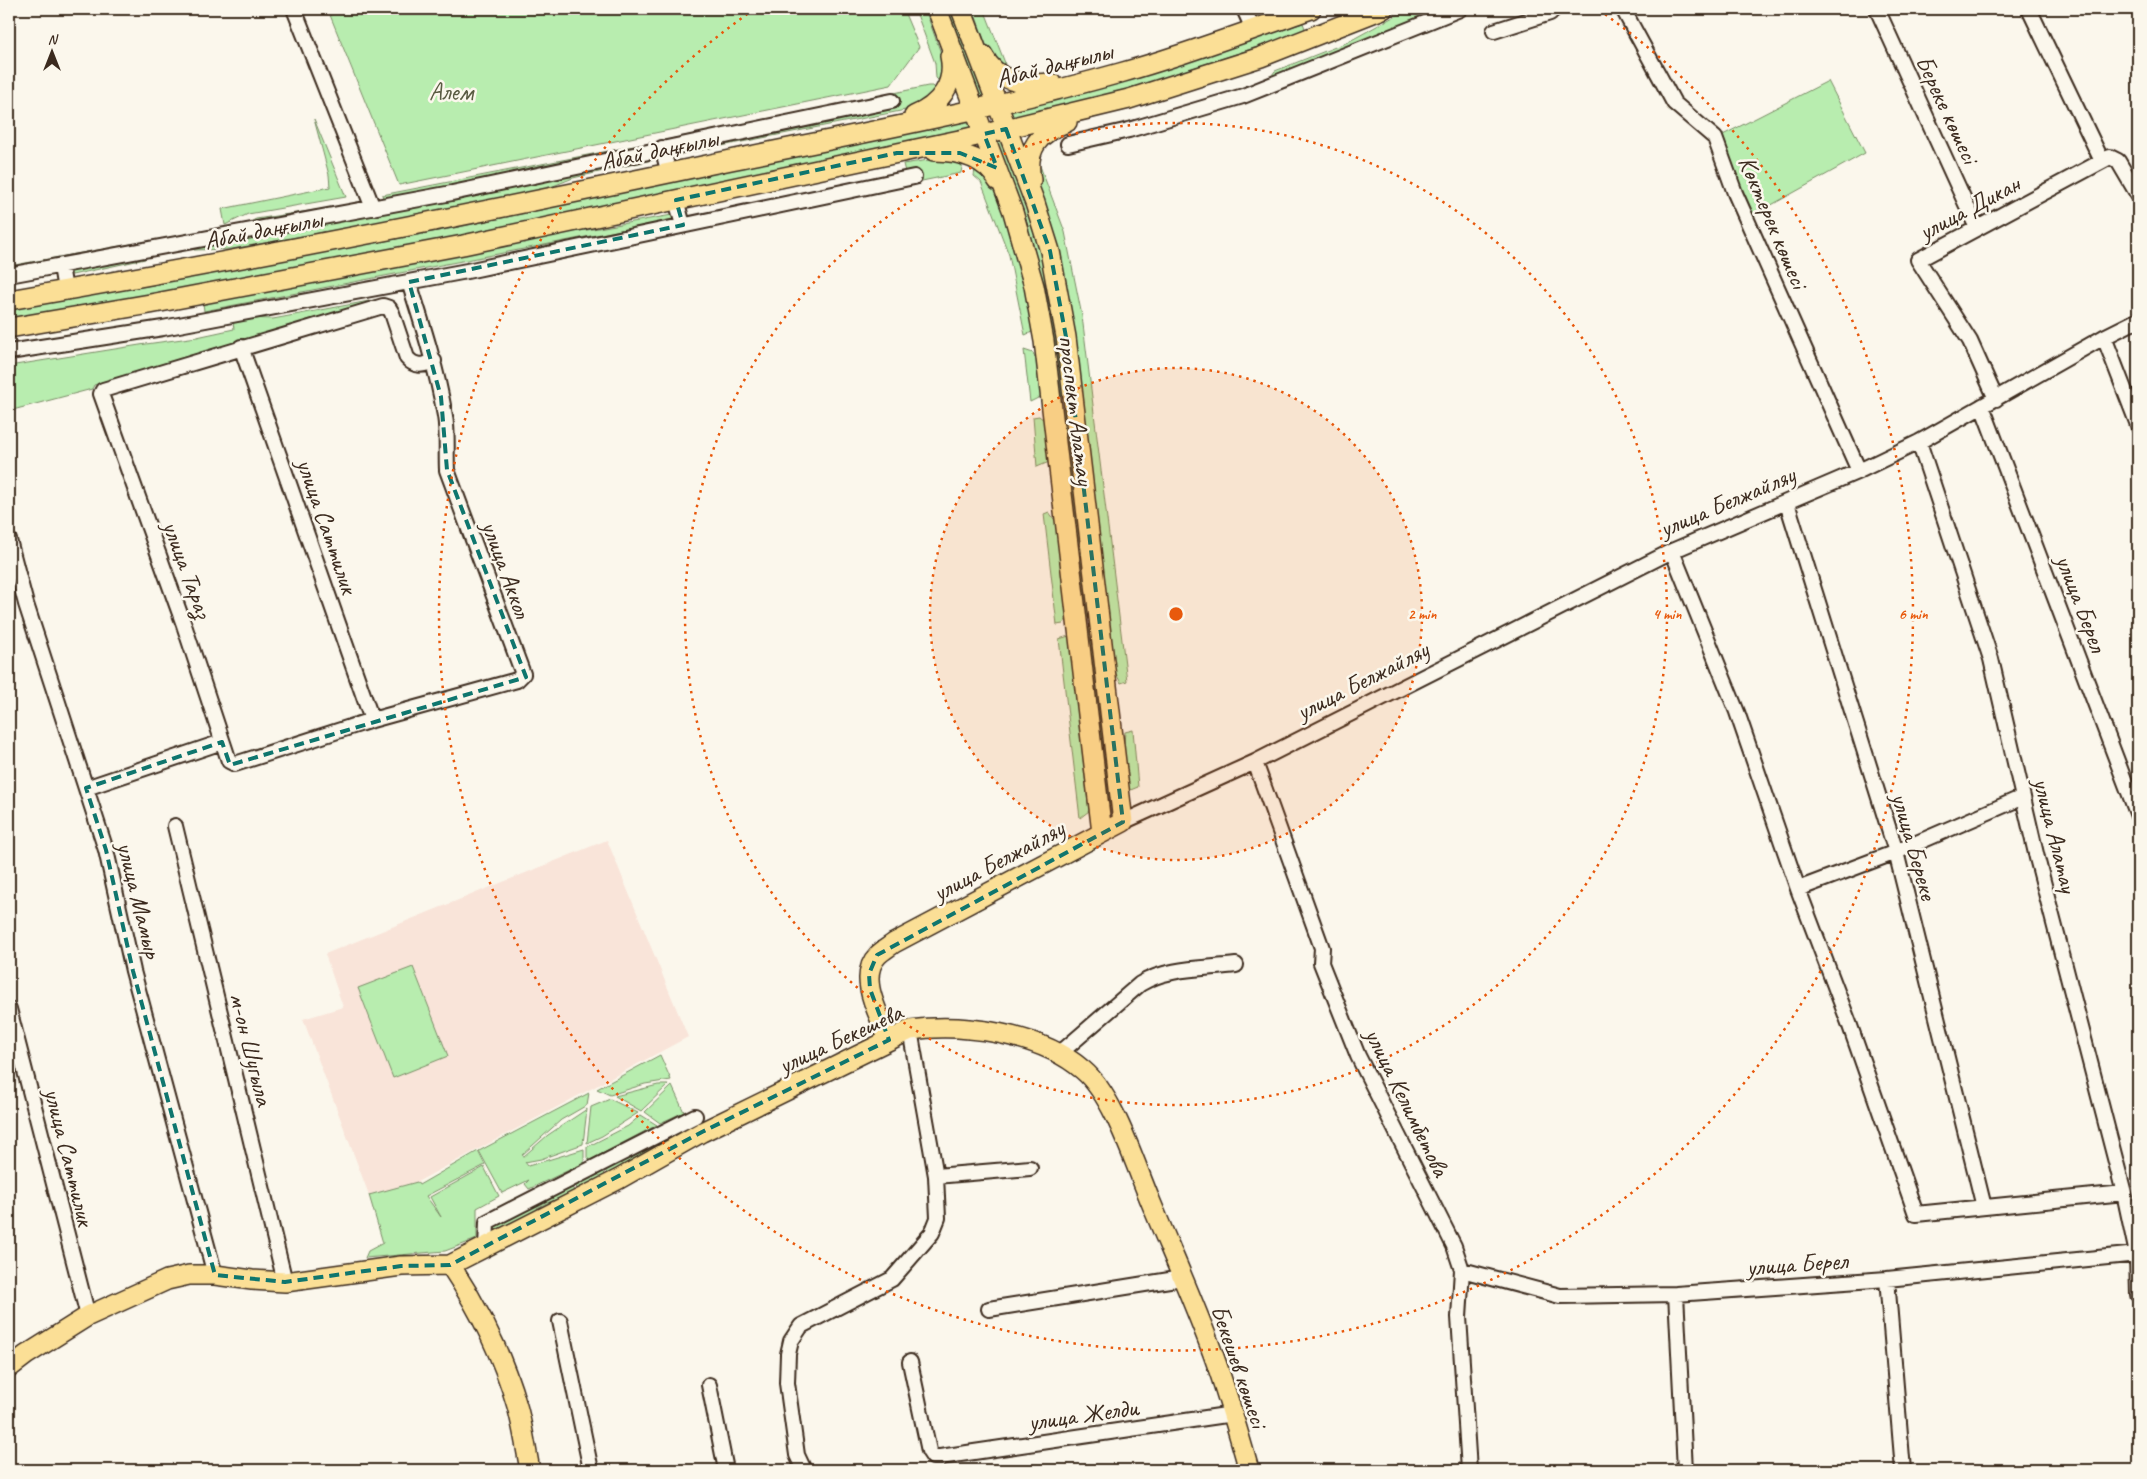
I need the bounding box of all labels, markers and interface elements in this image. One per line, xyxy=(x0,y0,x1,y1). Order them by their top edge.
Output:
north arrow xyxy=(28,28,78,78)
text: N xyxy=(48,31,59,48)
street label: Абай даңғылы xyxy=(993,35,1118,95)
street label: Береке көшесі xyxy=(1908,50,1988,172)
park label: Алем xyxy=(429,76,475,108)
street label: Абай даңғылы xyxy=(598,122,723,178)
street label: Көктерек көшесі xyxy=(1731,151,1817,297)
street label: улица Дикан xyxy=(1911,167,2027,249)
street label: Абай даңғылы xyxy=(202,203,326,257)
street label: проспект Алатау xyxy=(1051,333,1101,488)
street label: улица Саттилик xyxy=(288,453,366,600)
street label: улица Белжайляу xyxy=(1653,458,1801,546)
street label: улица Тараз xyxy=(153,515,220,624)
street label: улица Аккол xyxy=(473,515,539,623)
street label: улица Берел xyxy=(2047,548,2115,658)
centre of rings xyxy=(1167,605,1185,623)
text: 2 min xyxy=(1408,605,1437,624)
text: 4 min xyxy=(1653,605,1682,624)
text: 6 min xyxy=(1898,605,1929,624)
street label: улица Белжайляу xyxy=(1289,633,1435,729)
street label: улица Алатау xyxy=(2025,773,2085,898)
street label: улица Береке xyxy=(1883,787,1945,905)
street label: улица Белжайляу xyxy=(925,812,1071,910)
street label: улица Мамыр xyxy=(109,837,169,963)
street label: м-он Шугыла xyxy=(222,990,281,1111)
street label: улица Бекешева xyxy=(772,995,909,1082)
street label: улица Келимбетова xyxy=(1357,1021,1458,1184)
street label: улица Саттилик xyxy=(36,1083,102,1231)
street label: улица Берел xyxy=(1743,1244,1851,1284)
street label: Бекешев көшесі xyxy=(1203,1301,1276,1435)
street label: улица Желди xyxy=(1024,1391,1142,1439)

